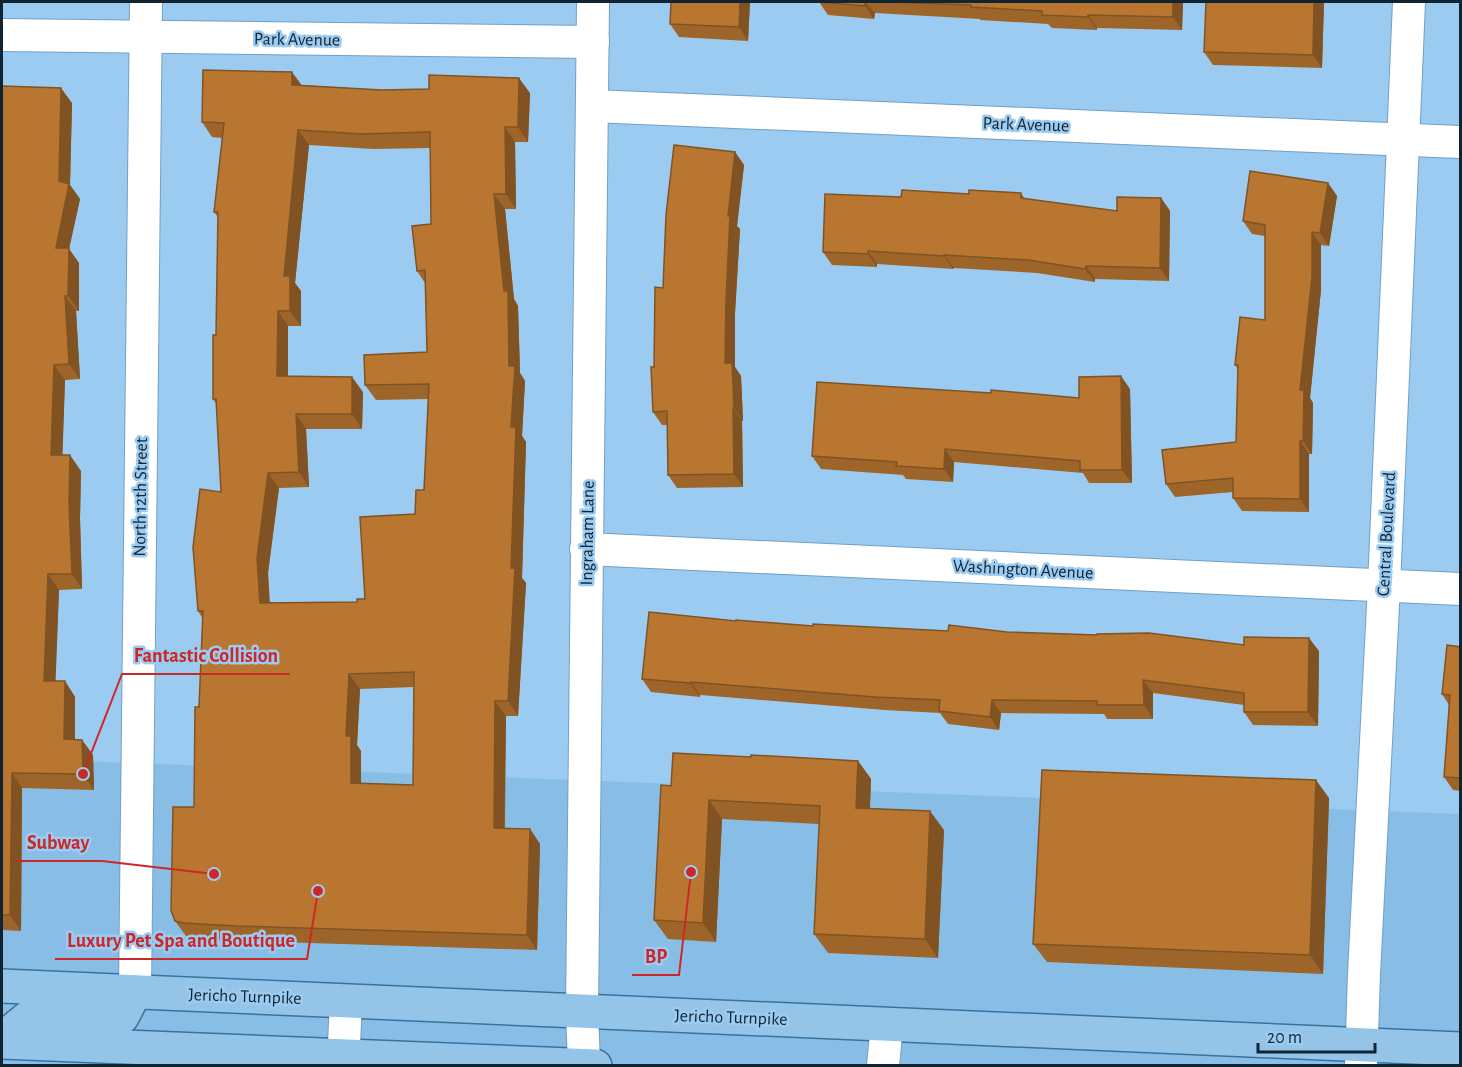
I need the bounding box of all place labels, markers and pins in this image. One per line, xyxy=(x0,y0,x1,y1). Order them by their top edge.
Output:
callout: Fantastic Collision xyxy=(122,636,290,674)
callout: Subway xyxy=(15,823,102,861)
callout: Luxury Pet Spa and Boutique xyxy=(55,921,307,959)
callout: BP xyxy=(632,937,679,975)

